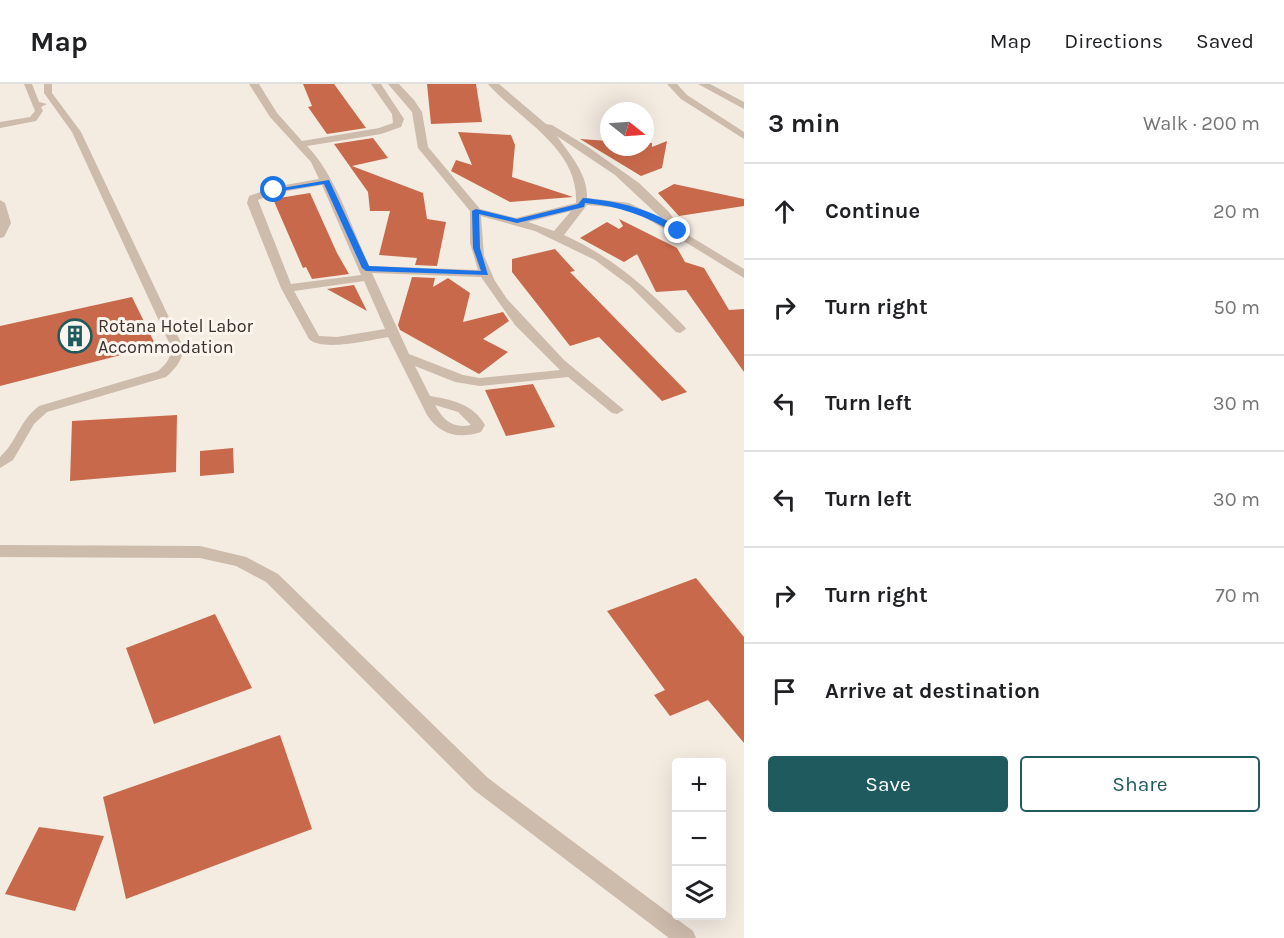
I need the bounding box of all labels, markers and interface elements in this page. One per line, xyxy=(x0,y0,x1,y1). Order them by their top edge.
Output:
text: Map xyxy=(30,25,88,58)
text: Map xyxy=(990,29,1031,53)
text: Directions xyxy=(1064,29,1163,53)
text: Saved xyxy=(1196,29,1254,53)
north arrow xyxy=(600,102,654,156)
text: 3 min xyxy=(768,108,840,139)
text: Walk · 200 m xyxy=(1143,112,1260,135)
route start xyxy=(260,176,286,202)
icon: ahead xyxy=(768,195,801,228)
text: Continue xyxy=(825,198,920,224)
text: 20 m xyxy=(1213,200,1260,223)
route end xyxy=(664,217,690,243)
icon: right xyxy=(768,291,801,324)
text: Turn right xyxy=(825,294,928,320)
text: 50 m xyxy=(1213,296,1260,319)
place label: Rotana Hotel Labor Accommodation xyxy=(98,315,254,358)
building icon: Rotana Hotel Labor Accommodation xyxy=(57,318,93,354)
icon: left xyxy=(768,387,801,420)
text: Turn left xyxy=(825,390,912,416)
text: 30 m xyxy=(1213,392,1260,415)
icon: left xyxy=(768,483,801,516)
text: Turn left xyxy=(825,486,912,512)
text: 30 m xyxy=(1213,488,1260,511)
icon: right xyxy=(768,579,801,612)
text: Turn right xyxy=(825,582,928,608)
text: 70 m xyxy=(1215,584,1260,607)
icon: arrive xyxy=(768,675,801,708)
text: Arrive at destination xyxy=(825,678,1040,704)
button: Save xyxy=(768,756,1008,812)
button: Share xyxy=(1020,756,1260,812)
map controls xyxy=(672,758,726,920)
button: + xyxy=(672,758,726,812)
button: − xyxy=(672,812,726,866)
button: layers xyxy=(672,866,726,920)

